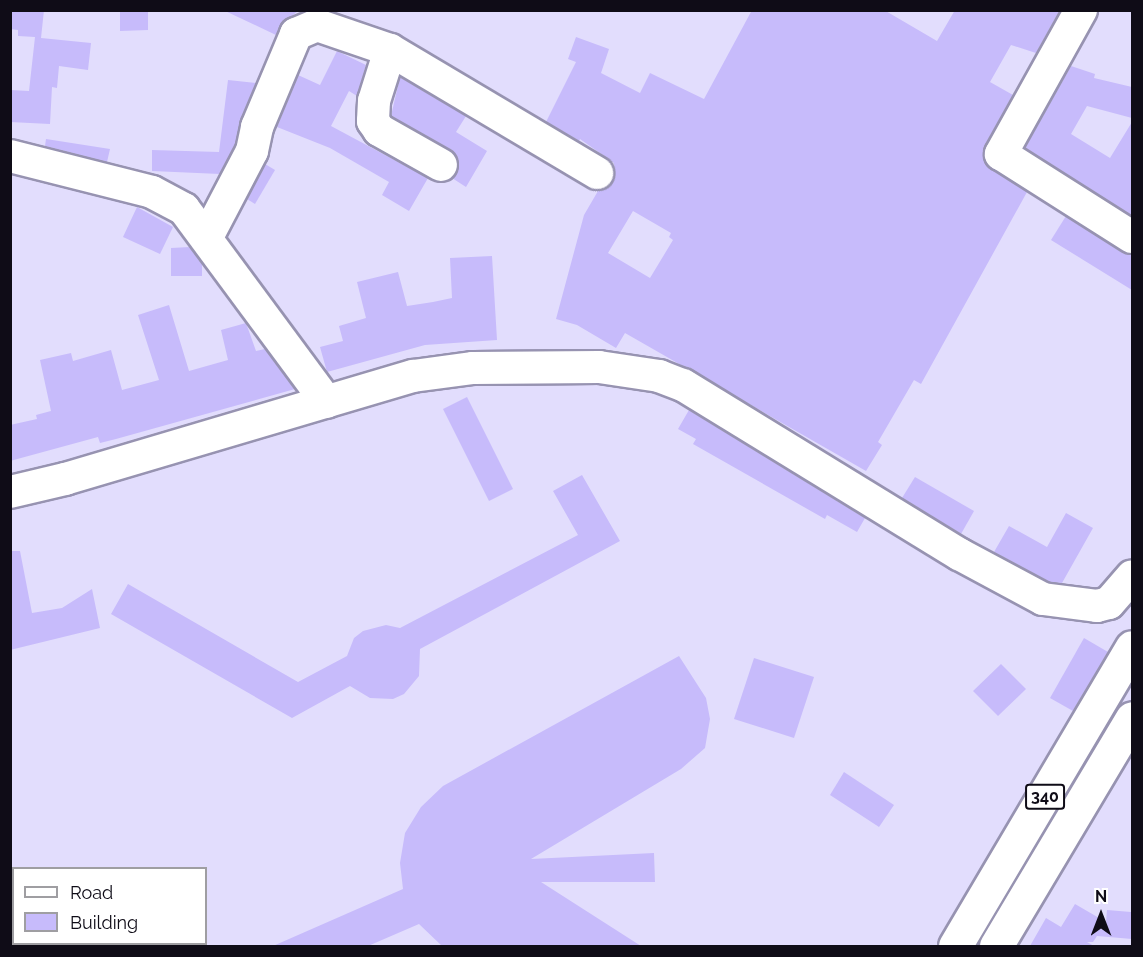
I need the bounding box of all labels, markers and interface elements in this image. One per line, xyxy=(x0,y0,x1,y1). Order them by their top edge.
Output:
road number: 340 xyxy=(1024,784,1066,810)
legend xyxy=(12,867,207,945)
text: Road xyxy=(70,882,113,903)
north arrow xyxy=(1071,885,1131,945)
text: N xyxy=(1095,887,1107,906)
text: Building xyxy=(70,912,138,933)

